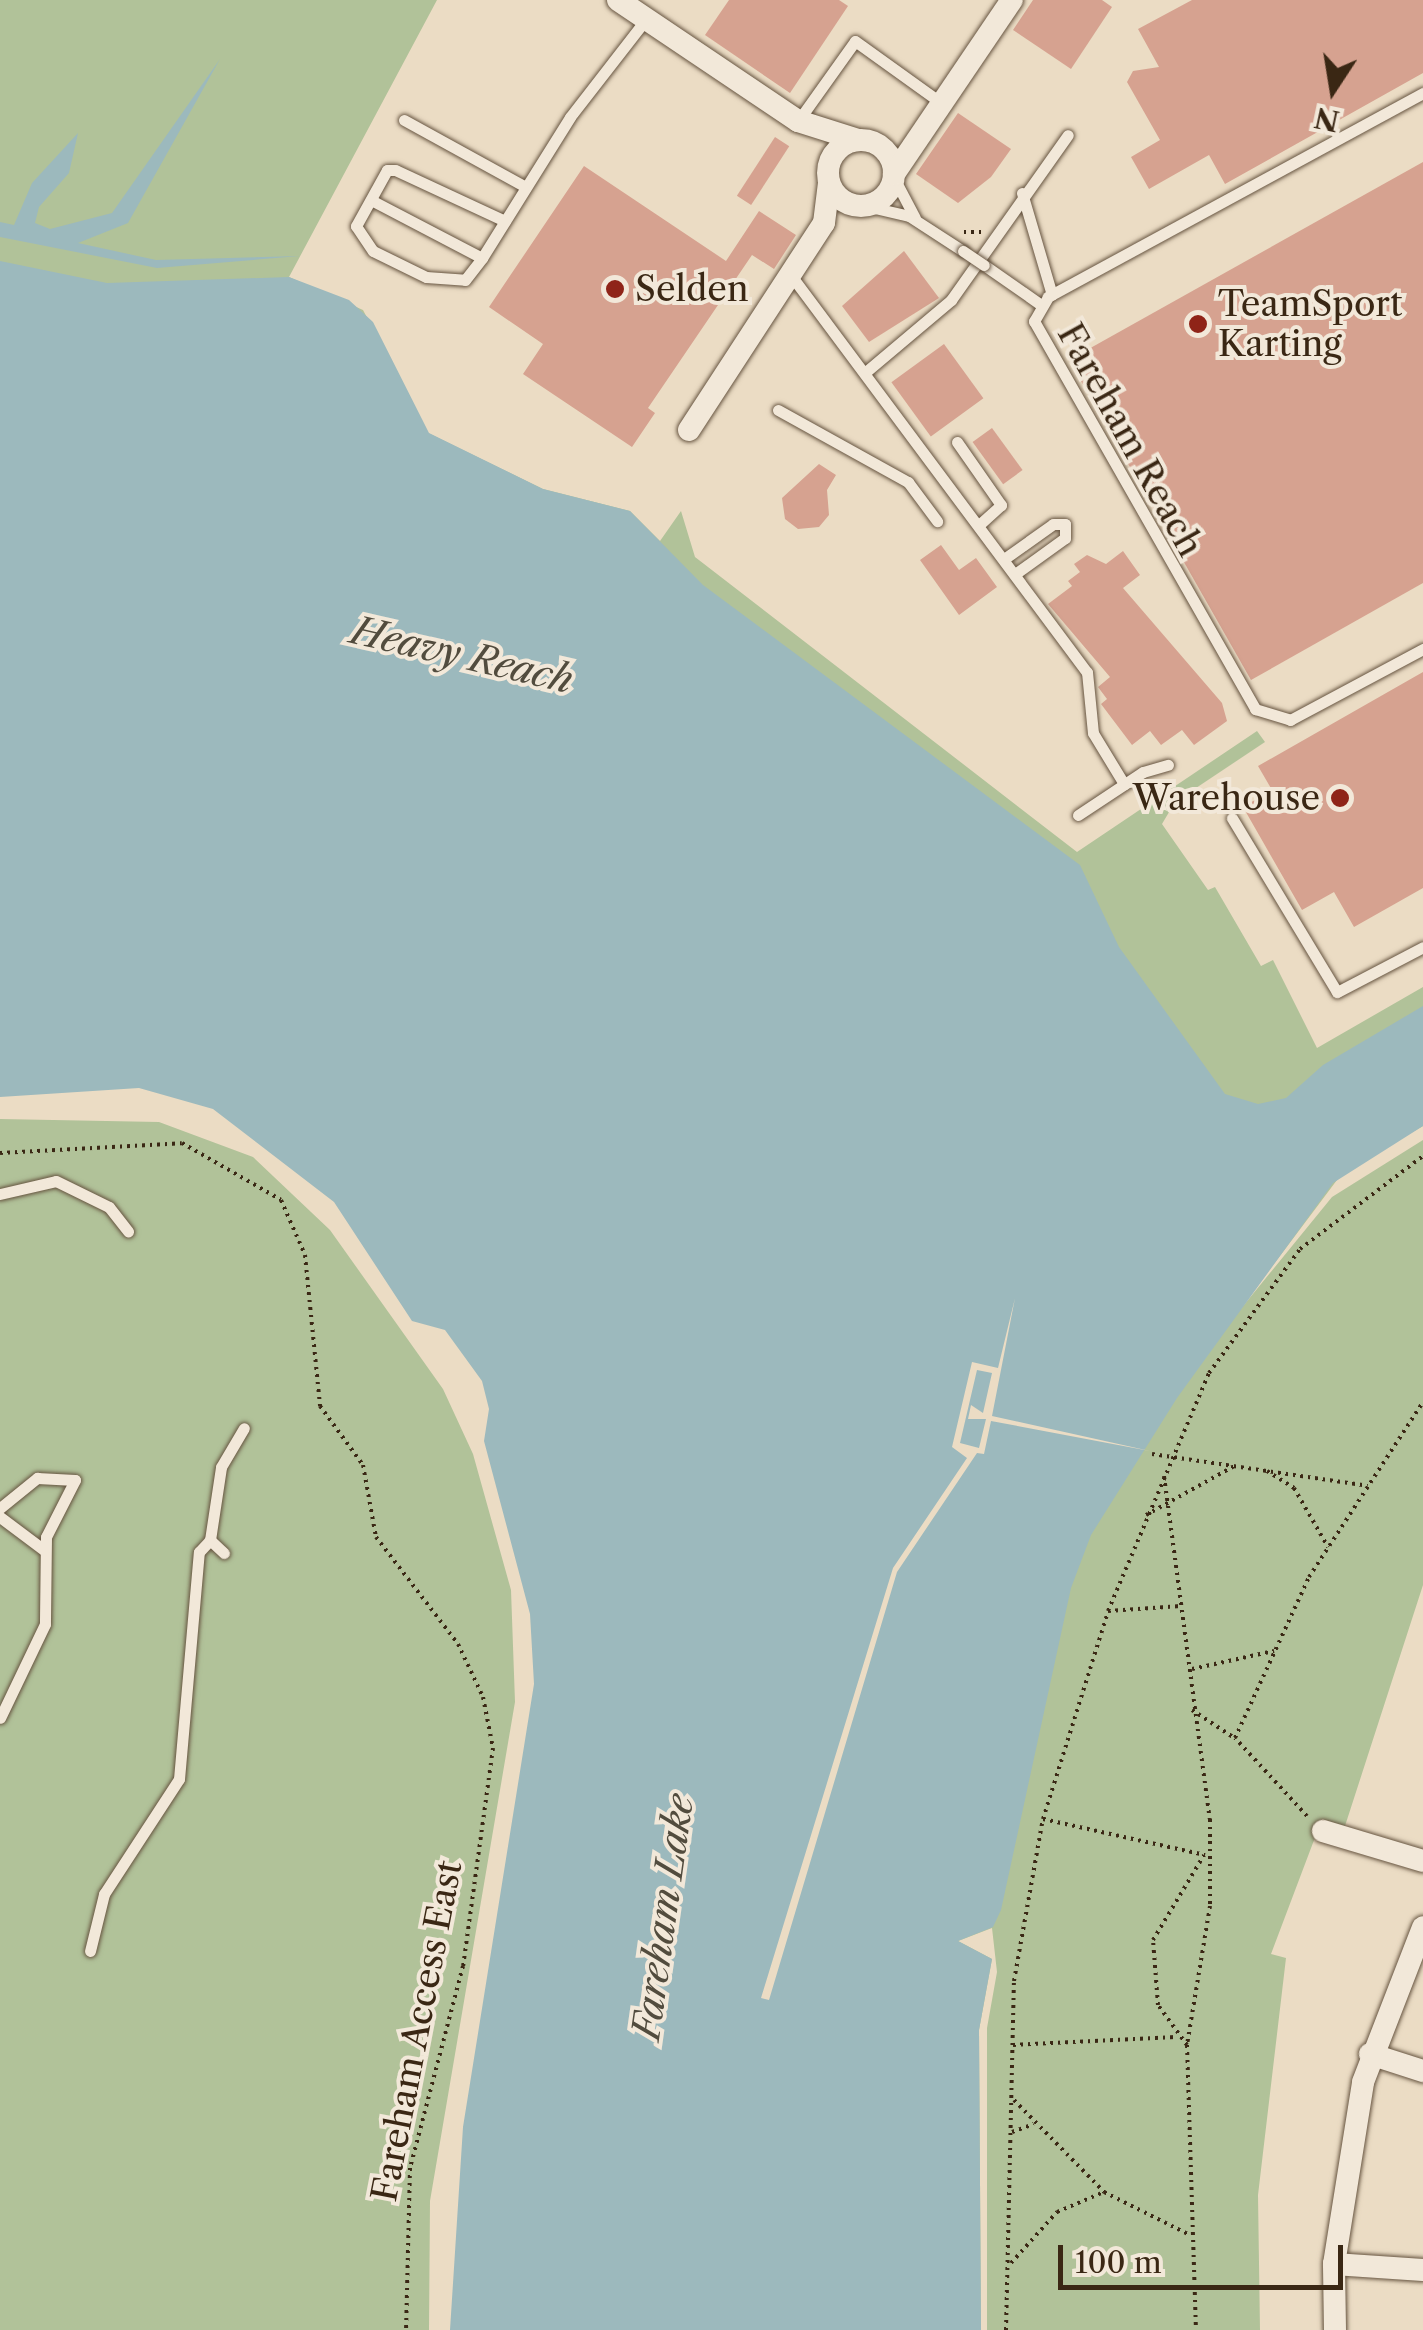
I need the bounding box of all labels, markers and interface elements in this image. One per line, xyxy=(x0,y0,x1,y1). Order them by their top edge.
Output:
north arrow xyxy=(1283,40,1383,140)
text: N xyxy=(1311,100,1342,139)
place label: Selden xyxy=(635,268,749,310)
marker: Selden xyxy=(604,278,626,300)
place label: TeamSport Karting xyxy=(1218,283,1402,365)
marker: TeamSport Karting xyxy=(1187,313,1209,335)
street label: Fareham Reach xyxy=(1049,316,1211,564)
water label: Heavy Reach xyxy=(347,607,577,703)
place label: Warehouse xyxy=(1133,777,1320,819)
marker: Warehouse xyxy=(1329,787,1351,809)
water label: Fareham Lake xyxy=(623,1791,703,2043)
street label: Fareham Access East xyxy=(363,1856,471,2206)
scale bar xyxy=(1063,2225,1348,2287)
text: 100 m xyxy=(1075,2244,1162,2281)

